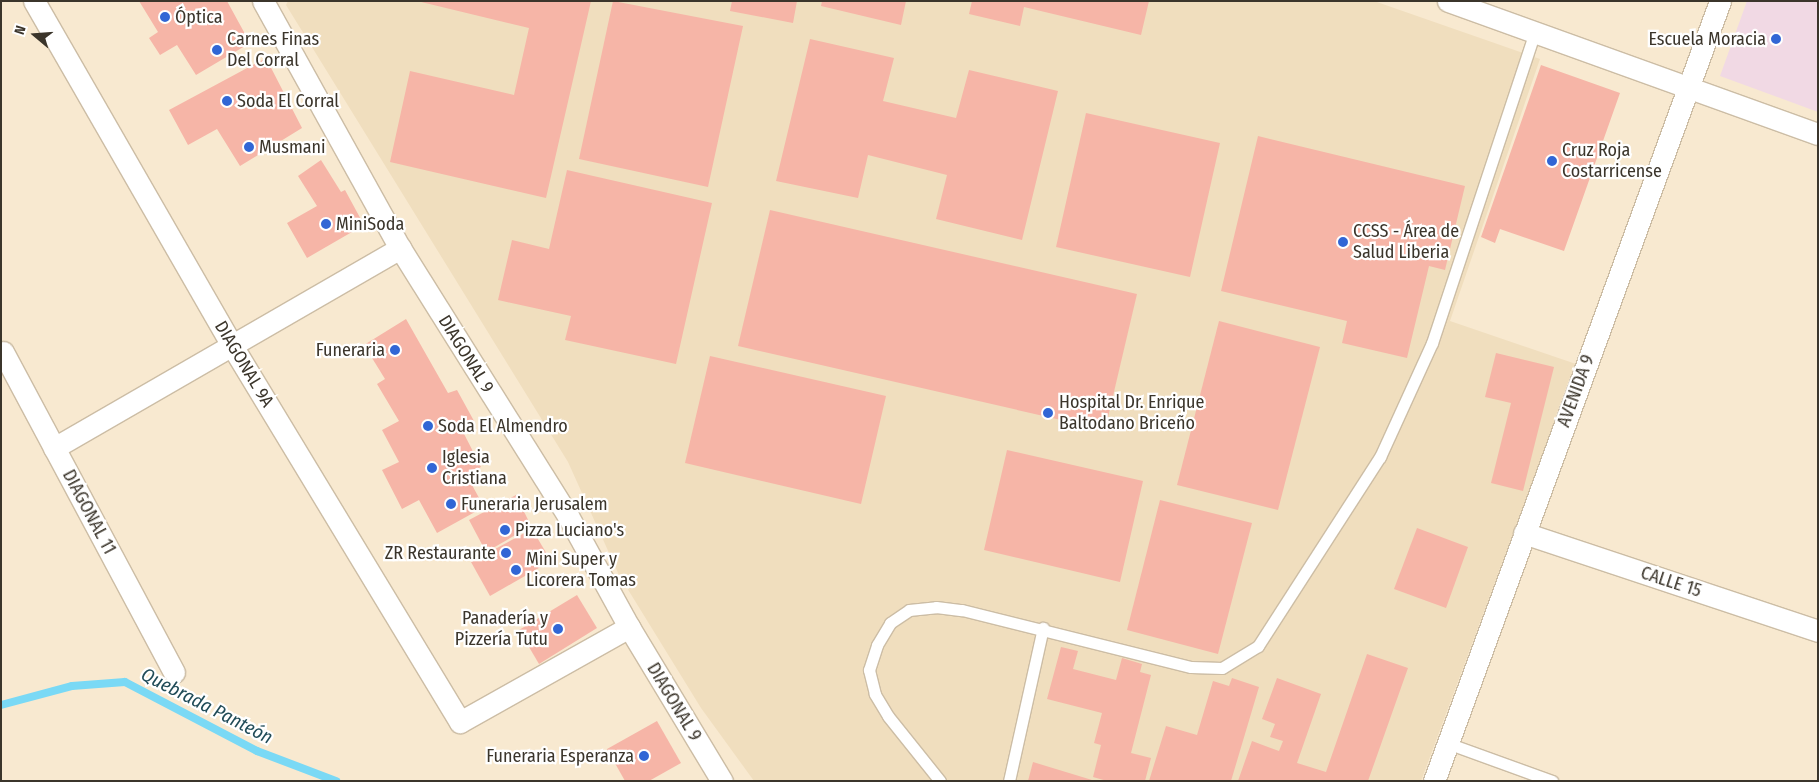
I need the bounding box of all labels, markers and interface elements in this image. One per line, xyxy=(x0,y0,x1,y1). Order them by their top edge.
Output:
place label: Óptica xyxy=(175,6,223,28)
north arrow xyxy=(10,10,60,60)
marker: Óptica xyxy=(159,11,171,23)
text: N xyxy=(11,24,30,37)
place label: Escuela Moracia xyxy=(1649,28,1766,50)
place label: Carnes Finas Del Corral xyxy=(227,29,319,72)
marker: Escuela Moracia xyxy=(1770,33,1782,45)
marker: Carnes Finas Del Corral xyxy=(211,44,223,56)
place label: Soda El Corral xyxy=(237,90,339,112)
marker: Soda El Corral xyxy=(221,95,233,107)
place label: Musmani xyxy=(259,136,326,158)
place label: Cruz Roja Costarricense xyxy=(1562,140,1662,182)
marker: Musmani xyxy=(243,141,255,153)
marker: Cruz Roja Costarricense xyxy=(1546,155,1558,167)
place label: MiniSoda xyxy=(336,213,404,235)
marker: MiniSoda xyxy=(320,218,332,230)
place label: CCSS - Área de Salud Liberia xyxy=(1353,221,1459,264)
marker: CCSS - Área de Salud Liberia xyxy=(1337,236,1349,248)
street label: DIAGONAL 9 xyxy=(434,311,498,397)
street label: DIAGONAL 9A xyxy=(210,317,278,411)
place label: Funeraria xyxy=(316,339,385,361)
marker: Funeraria xyxy=(389,344,401,356)
street label: AVENIDA 9 xyxy=(1553,352,1599,430)
place label: Hospital Dr. Enrique Baltodano Briceño xyxy=(1059,392,1204,434)
marker: Hospital Dr. Enrique Baltodano Briceño xyxy=(1041,406,1055,420)
place label: Soda El Almendro xyxy=(438,415,568,437)
marker: Soda El Almendro xyxy=(422,420,434,432)
place label: Iglesia Cristiana xyxy=(442,447,507,489)
marker: Iglesia Cristiana xyxy=(426,462,438,474)
street label: DIAGONAL 11 xyxy=(58,466,120,558)
place label: Funeraria Jerusalem xyxy=(461,493,608,515)
marker: Funeraria Jerusalem xyxy=(445,498,457,510)
place label: Pizza Luciano's xyxy=(515,519,624,541)
marker: Pizza Luciano's xyxy=(499,524,511,536)
place label: ZR Restaurante xyxy=(385,542,496,564)
marker: ZR Restaurante xyxy=(500,547,512,559)
place label: Mini Super y Licorera Tomas xyxy=(526,549,636,592)
street label: CALLE 15 xyxy=(1638,562,1704,602)
marker: Mini Super y Licorera Tomas xyxy=(510,564,522,576)
place label: Panadería y Pizzería Tutu xyxy=(455,608,548,650)
marker: Panadería y Pizzería Tutu xyxy=(552,623,564,635)
street label: DIAGONAL 9 xyxy=(642,659,706,745)
water label: Quebrada Panteón xyxy=(137,663,277,749)
place label: Funeraria Esperanza xyxy=(486,745,634,767)
marker: Funeraria Esperanza xyxy=(638,750,650,762)

